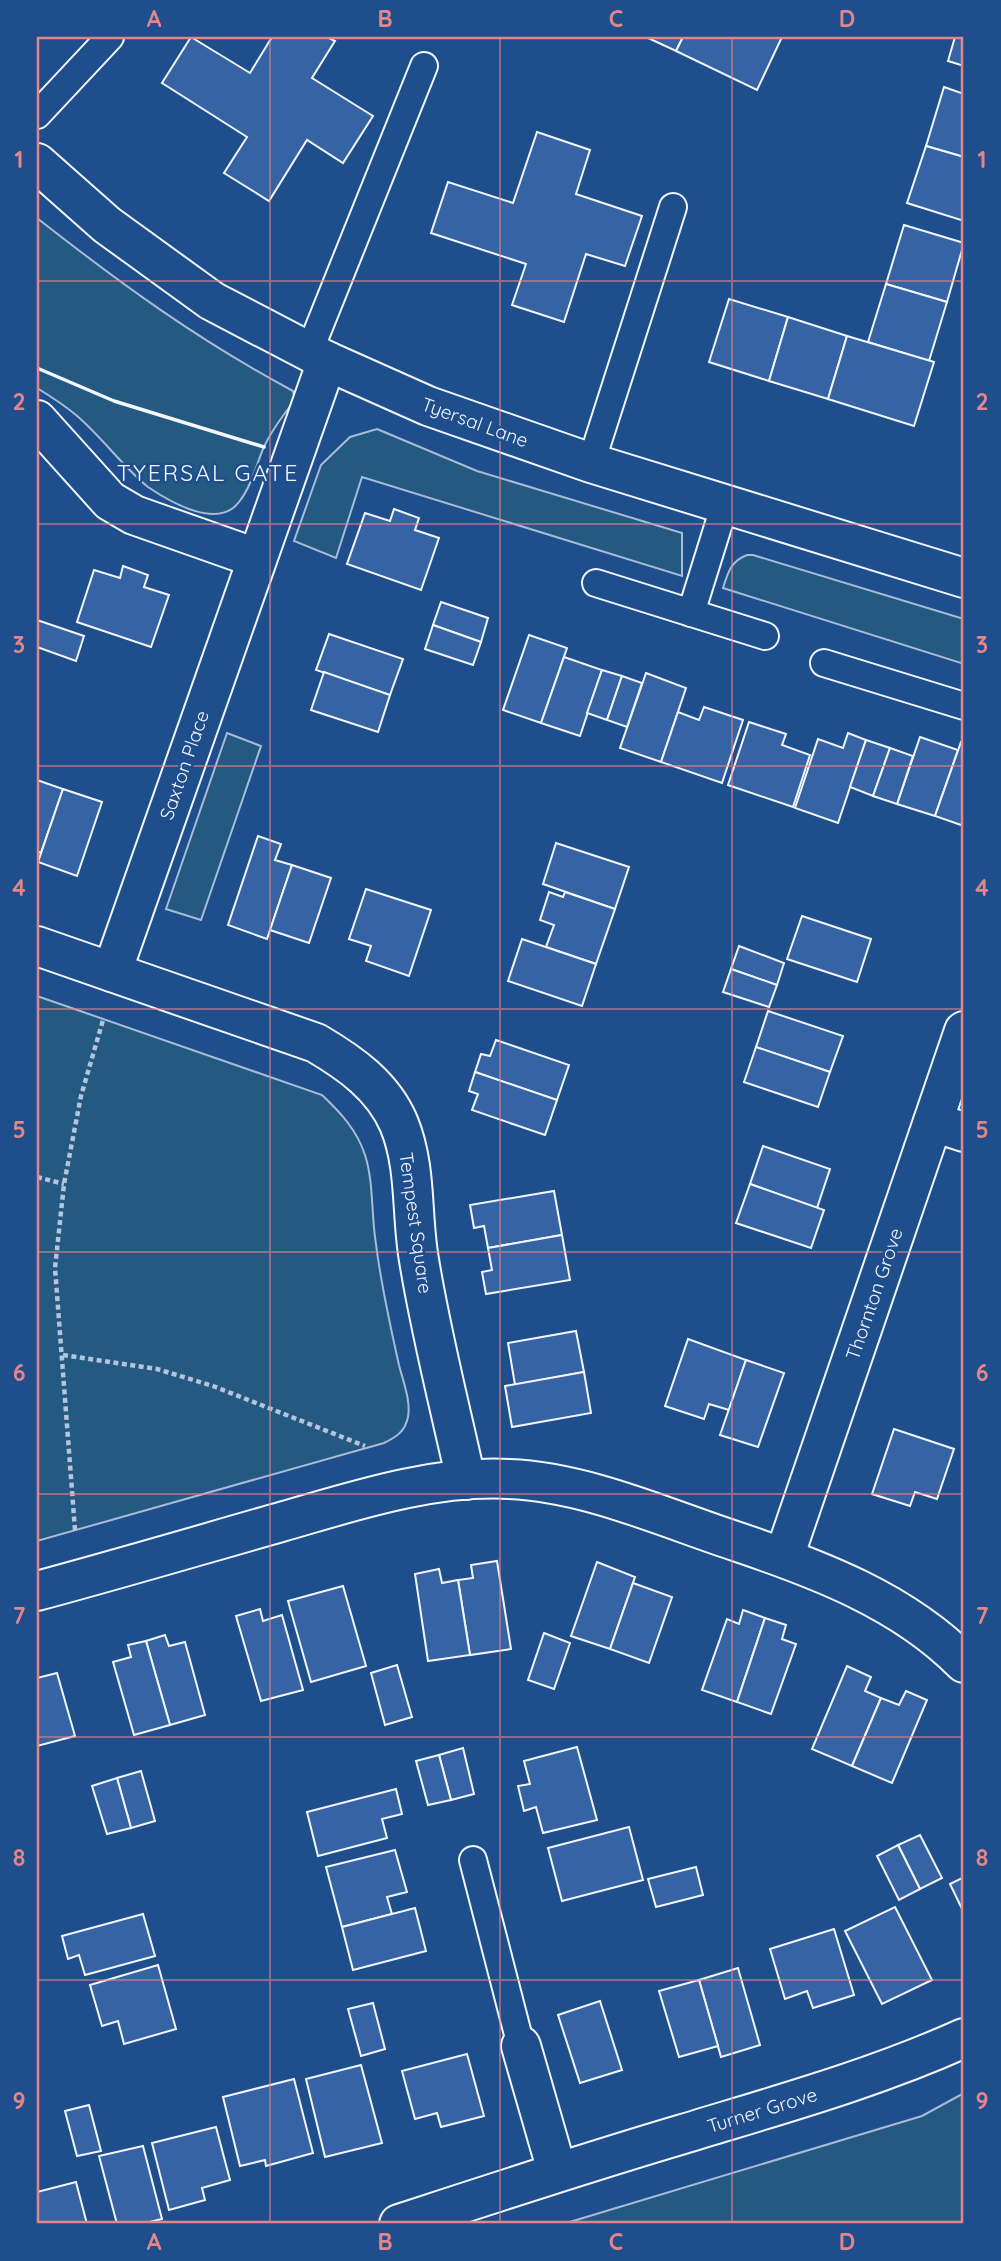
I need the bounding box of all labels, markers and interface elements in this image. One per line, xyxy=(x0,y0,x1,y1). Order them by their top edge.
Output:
text: A xyxy=(147,4,162,33)
text: B xyxy=(377,4,393,33)
text: C xyxy=(609,4,623,33)
text: D xyxy=(839,4,855,33)
text: 1 xyxy=(15,145,23,174)
text: 1 xyxy=(978,145,986,174)
text: 2 xyxy=(12,387,26,416)
text: 2 xyxy=(975,387,989,416)
street label: Tyersal Lane xyxy=(418,392,532,452)
district label: TYERSAL GATE xyxy=(117,458,299,487)
text: 3 xyxy=(13,630,25,659)
text: 3 xyxy=(976,630,988,659)
street label: Saxton Place xyxy=(154,707,214,823)
text: 4 xyxy=(12,873,26,902)
text: 4 xyxy=(975,873,989,902)
text: 5 xyxy=(12,1115,26,1144)
text: 5 xyxy=(975,1115,989,1144)
street label: Tempest Square xyxy=(394,1151,438,1295)
street label: Thornton Grove xyxy=(840,1225,908,1363)
text: 6 xyxy=(13,1358,25,1387)
text: 6 xyxy=(976,1358,988,1387)
text: 7 xyxy=(13,1601,26,1630)
text: 7 xyxy=(976,1601,989,1630)
text: 8 xyxy=(13,1843,25,1872)
text: 8 xyxy=(976,1843,988,1872)
street label: Turner Grove xyxy=(704,2082,820,2138)
text: 9 xyxy=(12,2086,26,2115)
text: 9 xyxy=(975,2086,989,2115)
text: A xyxy=(147,2227,162,2256)
text: B xyxy=(377,2227,393,2256)
text: C xyxy=(609,2227,623,2256)
text: D xyxy=(839,2227,855,2256)

